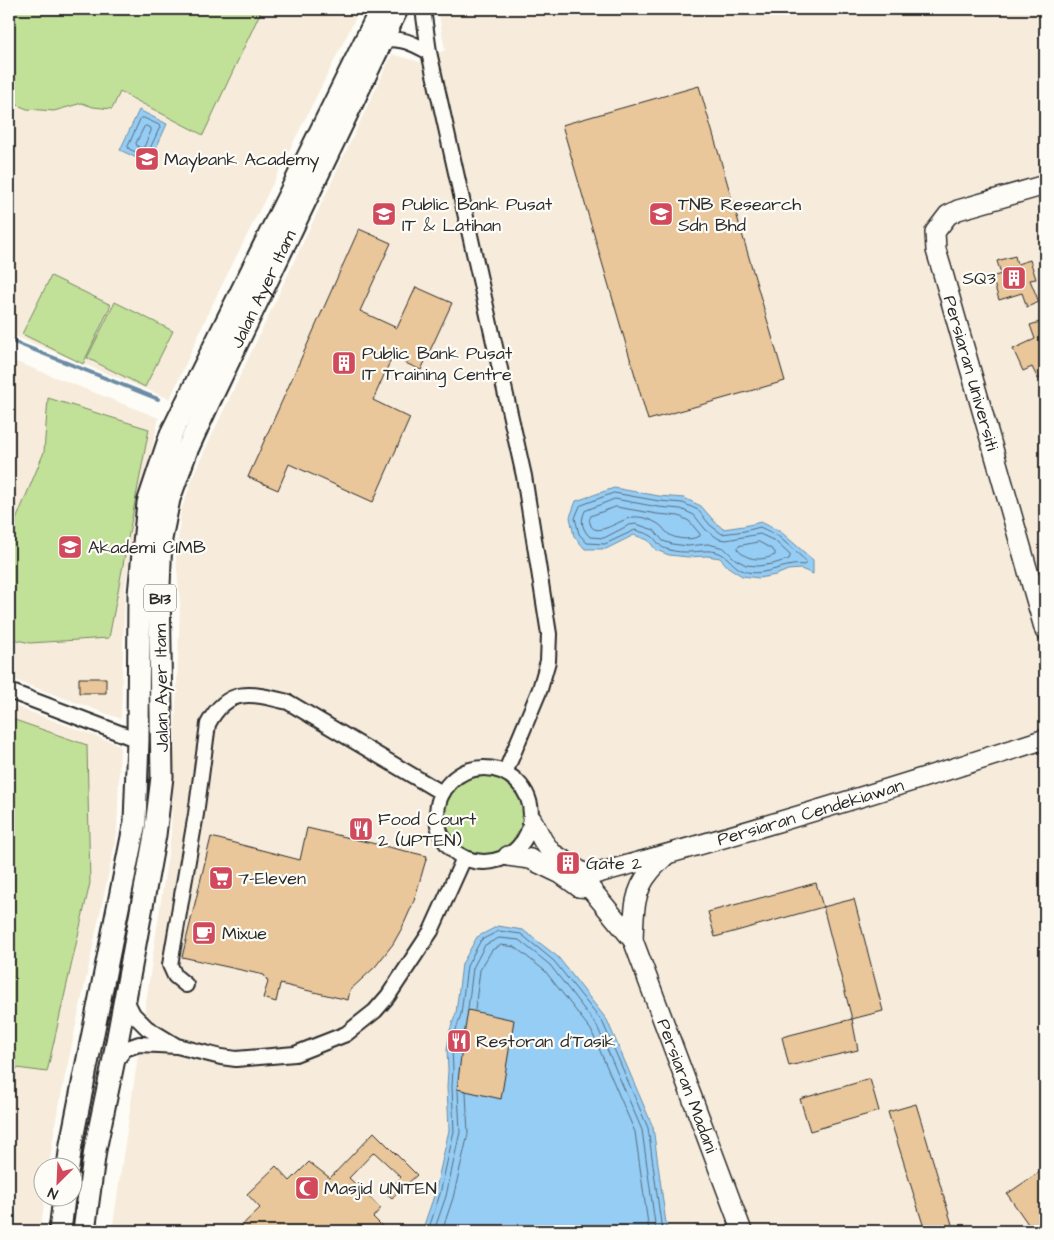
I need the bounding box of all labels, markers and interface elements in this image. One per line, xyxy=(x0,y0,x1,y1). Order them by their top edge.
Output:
school or university icon: Maybank Academy xyxy=(134,146,160,172)
place label: Maybank Academy xyxy=(164,147,320,173)
place label: Public Bank Pusat IT & Latihan xyxy=(402,192,553,238)
place label: TNB Research Sdn Bhd xyxy=(678,192,801,238)
school or university icon: Public Bank Pusat IT & Latihan xyxy=(371,201,397,227)
school or university icon: TNB Research Sdn Bhd xyxy=(648,201,674,227)
street label: Jalan Ayer Itam xyxy=(224,226,302,353)
building icon: SQ3 xyxy=(1001,265,1027,291)
place label: SQ3 xyxy=(962,266,996,291)
street label: Persiaran Universiti xyxy=(937,293,1005,454)
place label: Public Bank Pusat IT Training Centre xyxy=(362,341,513,388)
building icon: Public Bank Pusat IT Training Centre xyxy=(331,350,357,376)
school or university icon: Akademi CIMB xyxy=(57,534,83,560)
place label: Akademi CIMB xyxy=(88,535,206,560)
road number: B13 xyxy=(144,584,176,612)
street label: Jalan Ayer Itam xyxy=(148,624,176,752)
street label: Persiaran Cendekiawan xyxy=(714,773,907,852)
place label: Food Court 2 (UPTEN) xyxy=(378,807,477,853)
restaurant icon: Food Court 2 (UPTEN) xyxy=(348,816,374,842)
building icon: Gate 2 xyxy=(555,850,581,876)
place label: Gate 2 xyxy=(586,851,643,876)
supermarket icon: 7-Eleven xyxy=(208,865,234,891)
place label: 7-Eleven xyxy=(238,866,306,891)
cafe icon: Mixue xyxy=(191,920,217,946)
place label: Mixue xyxy=(222,921,267,946)
street label: Persiaran Madani xyxy=(651,1015,724,1157)
restaurant icon: Restoran d'Tasik xyxy=(446,1028,472,1054)
place label: Restoran d'Tasik xyxy=(476,1029,616,1054)
north arrow xyxy=(32,1158,82,1208)
mosque icon: Masjid UNITEN xyxy=(294,1175,320,1201)
place label: Masjid UNITEN xyxy=(324,1176,437,1201)
text: N xyxy=(45,1182,61,1204)

